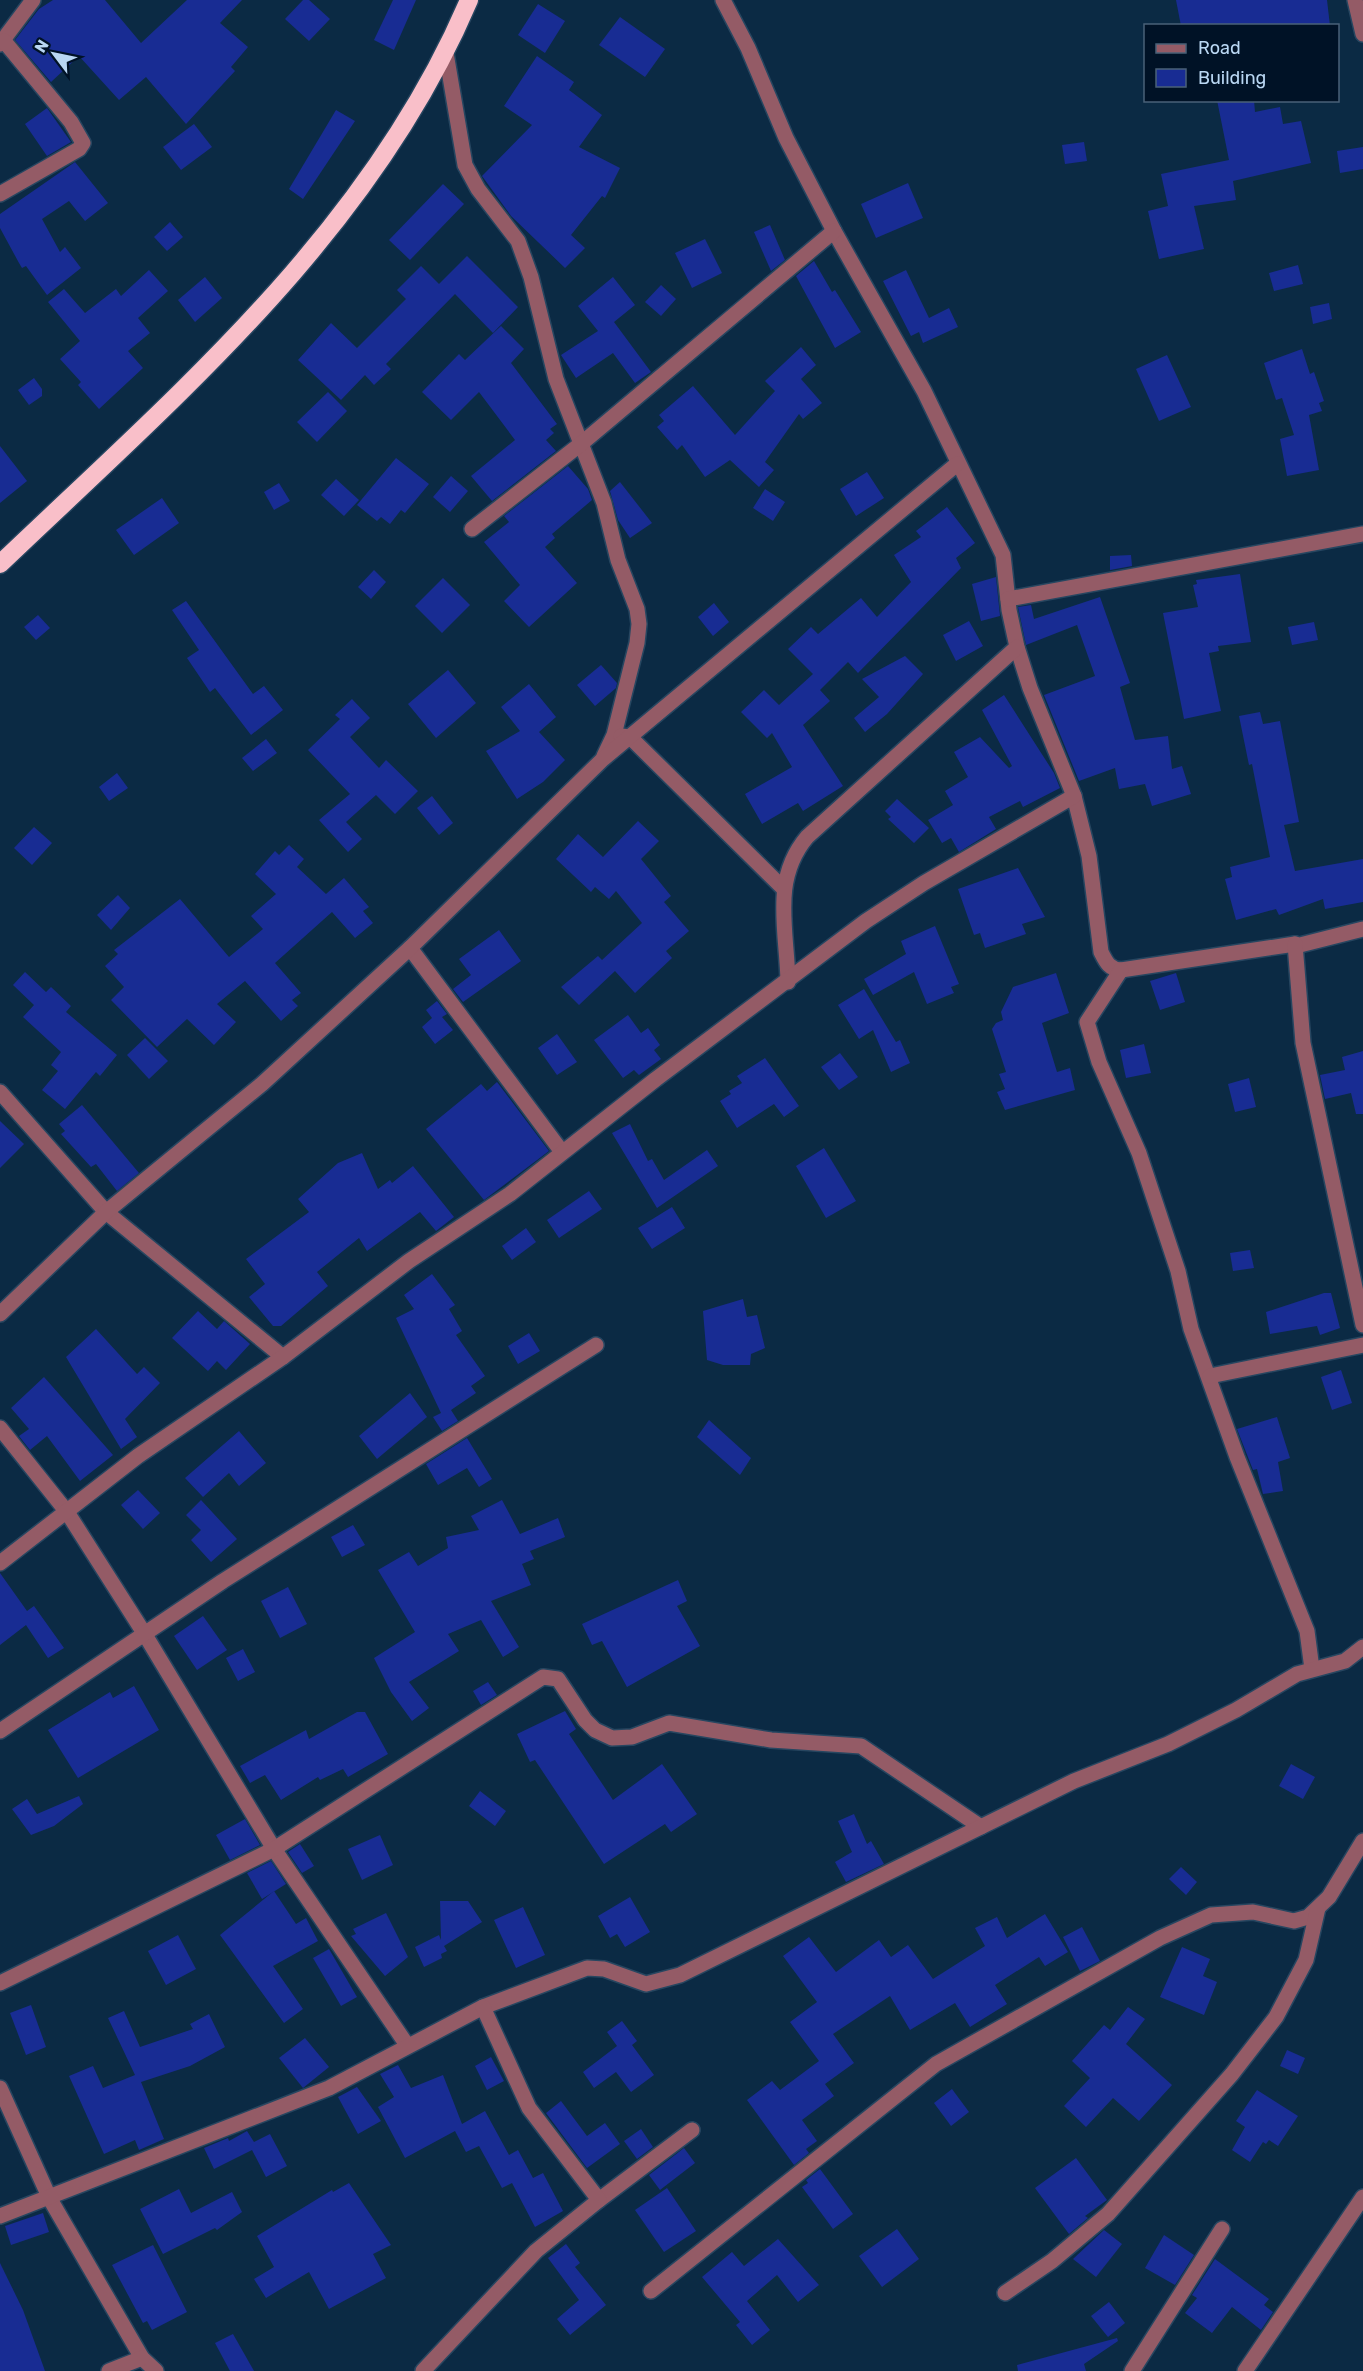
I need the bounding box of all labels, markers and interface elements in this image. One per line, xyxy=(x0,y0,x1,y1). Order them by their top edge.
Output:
north arrow xyxy=(24,24,84,84)
legend xyxy=(1144,24,1339,102)
text: N xyxy=(31,36,53,56)
text: Road xyxy=(1198,37,1241,59)
text: Building xyxy=(1198,67,1266,89)

